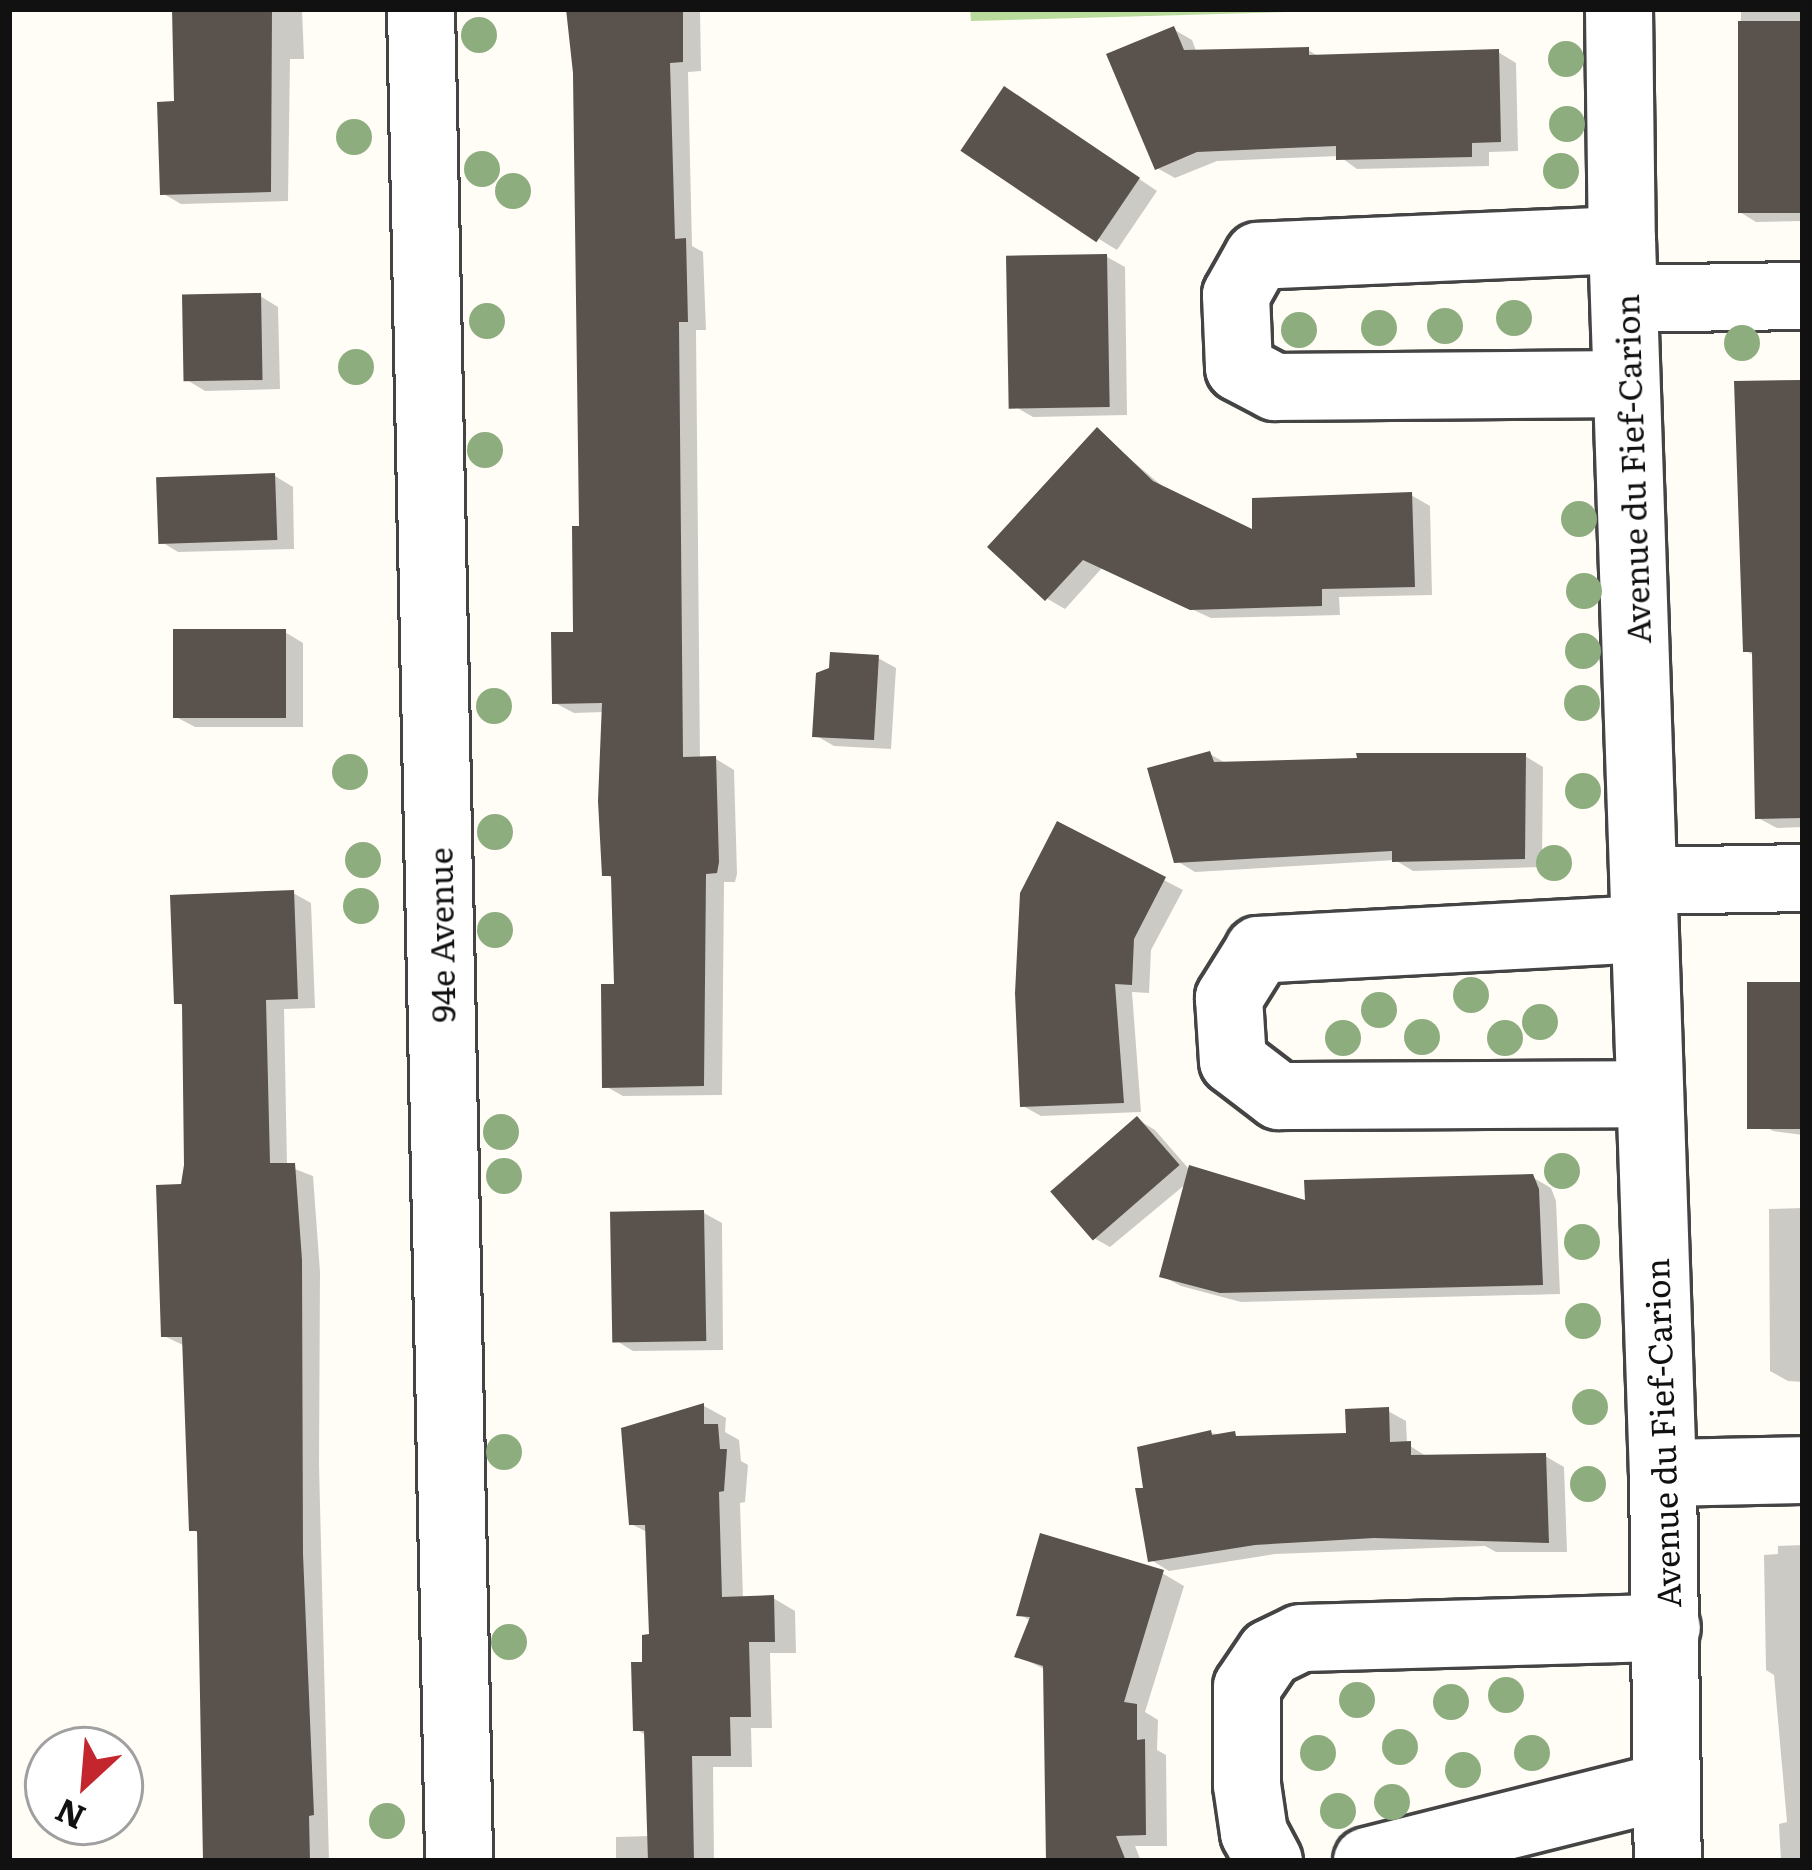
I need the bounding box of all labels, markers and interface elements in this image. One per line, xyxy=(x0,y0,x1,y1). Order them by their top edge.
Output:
street label: Avenue du Fief-Carion xyxy=(1605,293,1657,645)
street label: 94e Avenue xyxy=(419,847,461,1023)
street label: Avenue du Fief-Carion xyxy=(1635,1257,1687,1609)
north arrow xyxy=(24,1726,144,1846)
text: N xyxy=(46,1788,92,1844)

